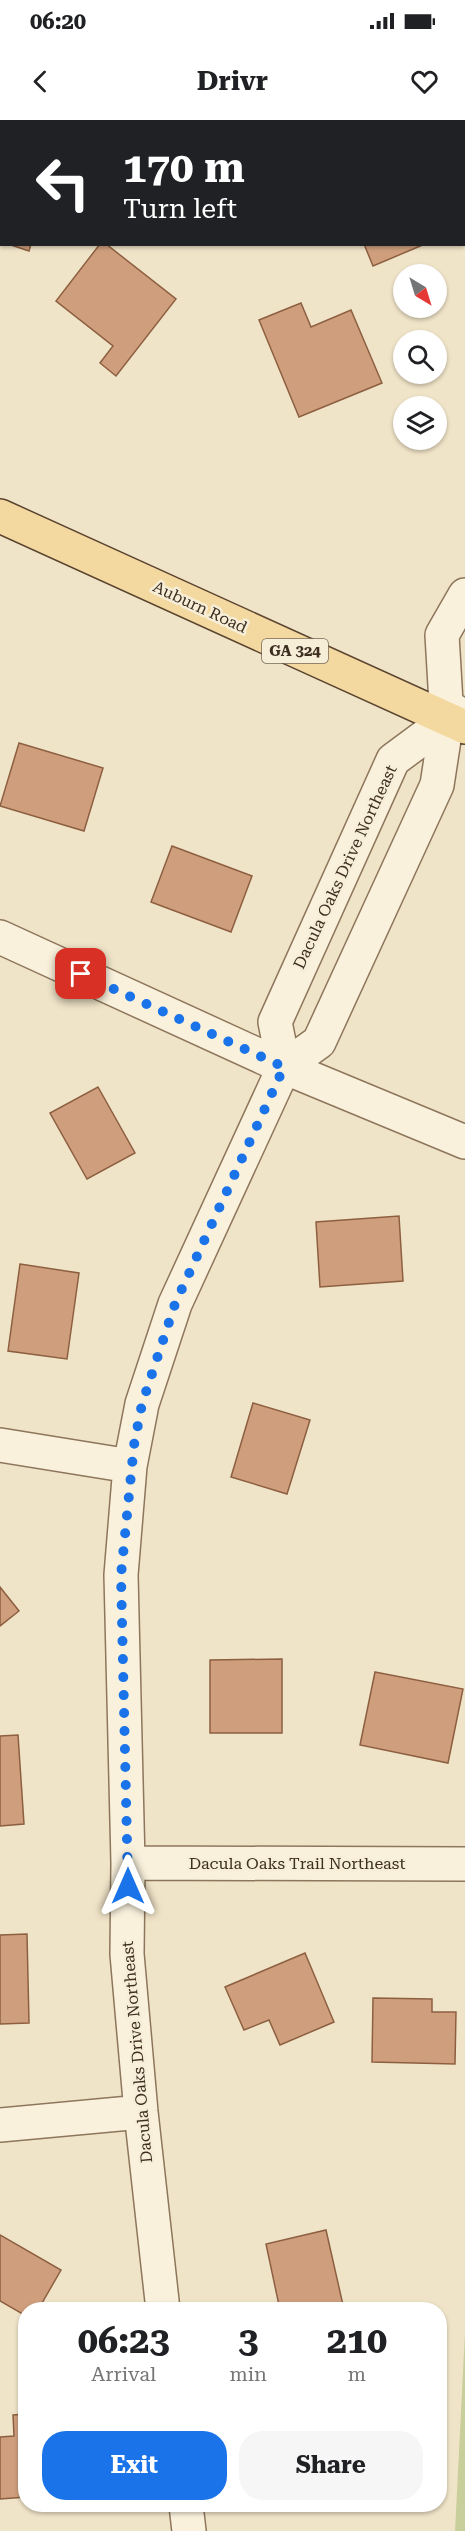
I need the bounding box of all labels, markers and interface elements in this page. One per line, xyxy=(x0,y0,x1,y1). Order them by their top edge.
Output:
text: 06:20 xyxy=(30,9,86,34)
icon: back xyxy=(24,65,57,98)
text: Drivr xyxy=(197,65,268,97)
icon: heart xyxy=(408,65,441,98)
text: 170 m xyxy=(123,143,245,192)
icon: left xyxy=(24,144,102,222)
text: Turn left xyxy=(123,193,237,225)
north arrow xyxy=(393,264,447,318)
map controls xyxy=(393,264,447,450)
button: search xyxy=(393,330,447,384)
button: layers xyxy=(393,396,447,450)
street label: Auburn Road xyxy=(150,577,250,637)
road number: GA 324 xyxy=(262,639,328,663)
street label: Dacula Oaks Drive Northeast xyxy=(289,762,401,972)
pin xyxy=(55,948,106,999)
icon: arrive xyxy=(64,957,97,990)
position arrow xyxy=(96,1854,160,1918)
street label: Dacula Oaks Trail Northeast xyxy=(189,1854,405,1873)
street label: Dacula Oaks Drive Northeast xyxy=(118,1940,156,2164)
text: 06:23 xyxy=(78,2320,170,2362)
text: 3 xyxy=(238,2320,258,2362)
text: 210 xyxy=(327,2320,387,2362)
text: Arrival xyxy=(91,2362,156,2386)
text: min xyxy=(229,2362,267,2386)
text: m xyxy=(348,2362,366,2386)
button: Exit xyxy=(42,2431,227,2500)
button: Share xyxy=(239,2431,423,2500)

